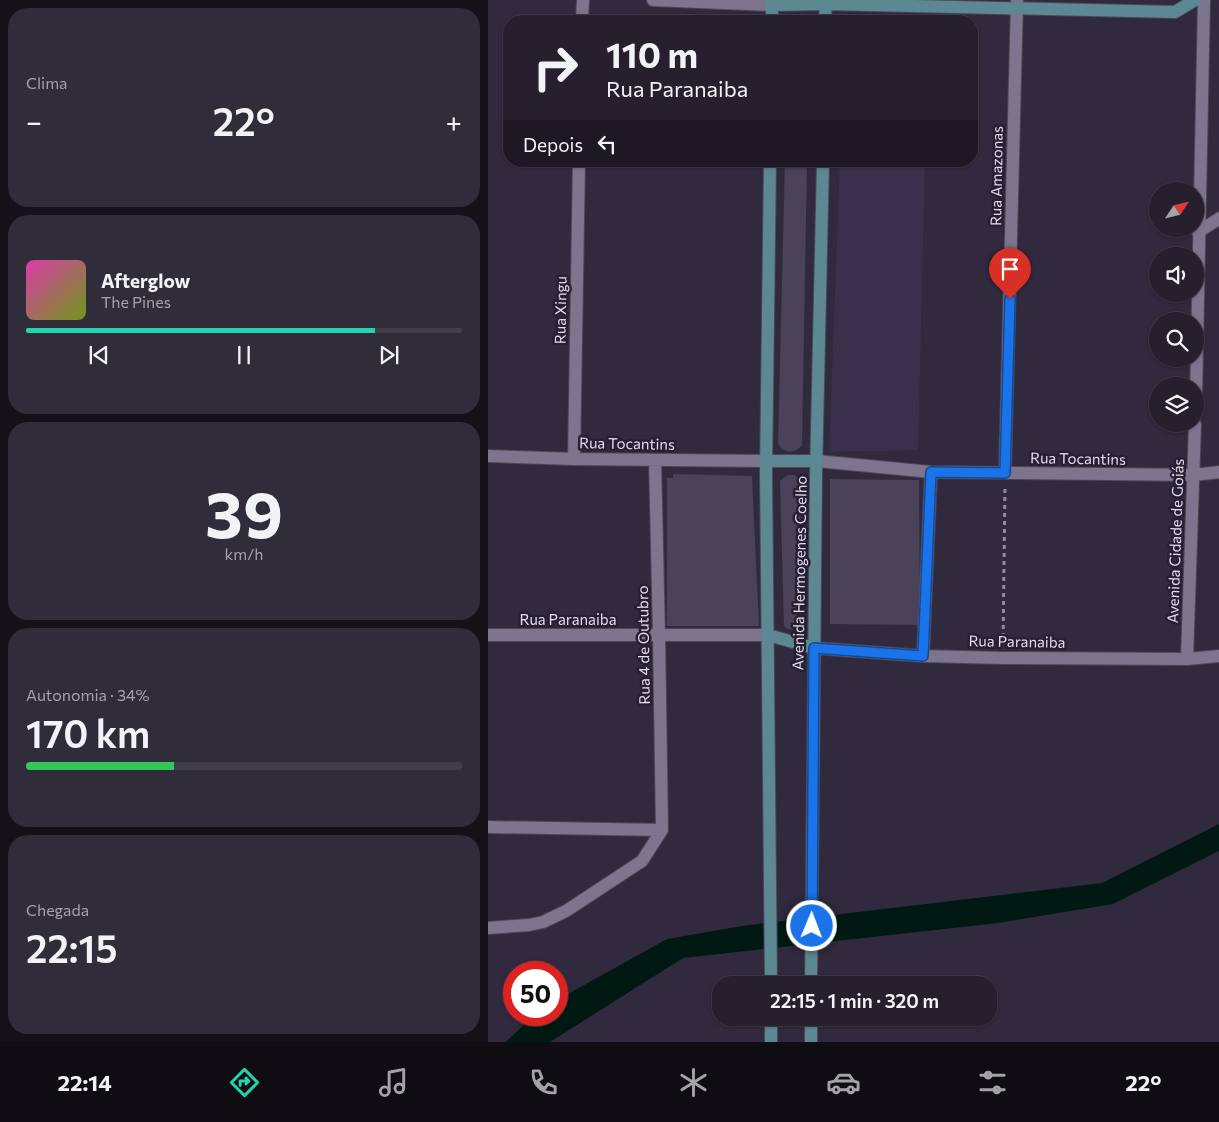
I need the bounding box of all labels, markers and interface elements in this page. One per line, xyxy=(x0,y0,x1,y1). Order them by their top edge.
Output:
text: 110 m xyxy=(606,32,698,75)
icon: right xyxy=(523,35,588,100)
text: Clima xyxy=(26,73,67,92)
text: Rua Paranaiba xyxy=(606,75,748,102)
text: 22° xyxy=(213,97,275,144)
text: − xyxy=(26,104,42,138)
text: + xyxy=(446,104,462,138)
street label: Rua Amazonas xyxy=(986,126,1006,226)
icon: left xyxy=(593,130,621,158)
text: Depois xyxy=(523,133,583,156)
north arrow xyxy=(1149,182,1204,238)
map controls xyxy=(1149,182,1204,432)
button: sound xyxy=(1149,247,1204,302)
pin xyxy=(989,248,1031,299)
icon: arrive xyxy=(996,255,1024,283)
text: Afterglow xyxy=(101,269,190,292)
street label: Rua Xingu xyxy=(550,276,570,344)
text: The Pines xyxy=(101,292,171,311)
button: search xyxy=(1149,312,1204,367)
icon: previous xyxy=(85,341,113,369)
icon: pause xyxy=(230,341,258,369)
icon: next xyxy=(375,341,403,369)
button: layers xyxy=(1149,377,1204,432)
street label: Rua Tocantins xyxy=(579,433,675,453)
street label: Rua Tocantins xyxy=(1030,448,1126,468)
street label: Avenida Cidade de Goiás xyxy=(1163,458,1187,624)
text: 39 xyxy=(205,472,283,551)
street label: Avenida Hermogenes Coelho xyxy=(788,475,810,671)
text: km/h xyxy=(225,544,263,563)
street label: Rua 4 de Outubro xyxy=(633,585,653,705)
street label: Rua Paranaiba xyxy=(519,610,617,628)
street label: Rua Paranaiba xyxy=(968,631,1066,651)
text: Autonomia · 34% xyxy=(26,685,150,704)
text: 170 km xyxy=(26,709,150,756)
position arrow xyxy=(785,899,837,951)
text: Chegada xyxy=(26,900,89,919)
text: 22:15 xyxy=(26,924,118,971)
speed limit sign: 50 xyxy=(503,961,568,1026)
text: 22:15 · 1 min · 320 m xyxy=(770,989,939,1012)
icon: directions xyxy=(227,1065,262,1100)
icon: music xyxy=(376,1065,411,1100)
icon: phone xyxy=(526,1065,561,1100)
icon: climate xyxy=(676,1065,711,1100)
icon: car xyxy=(826,1065,861,1100)
icon: filters xyxy=(975,1065,1010,1100)
text: 22:14 xyxy=(57,1069,112,1096)
text: 22° xyxy=(1125,1069,1162,1096)

